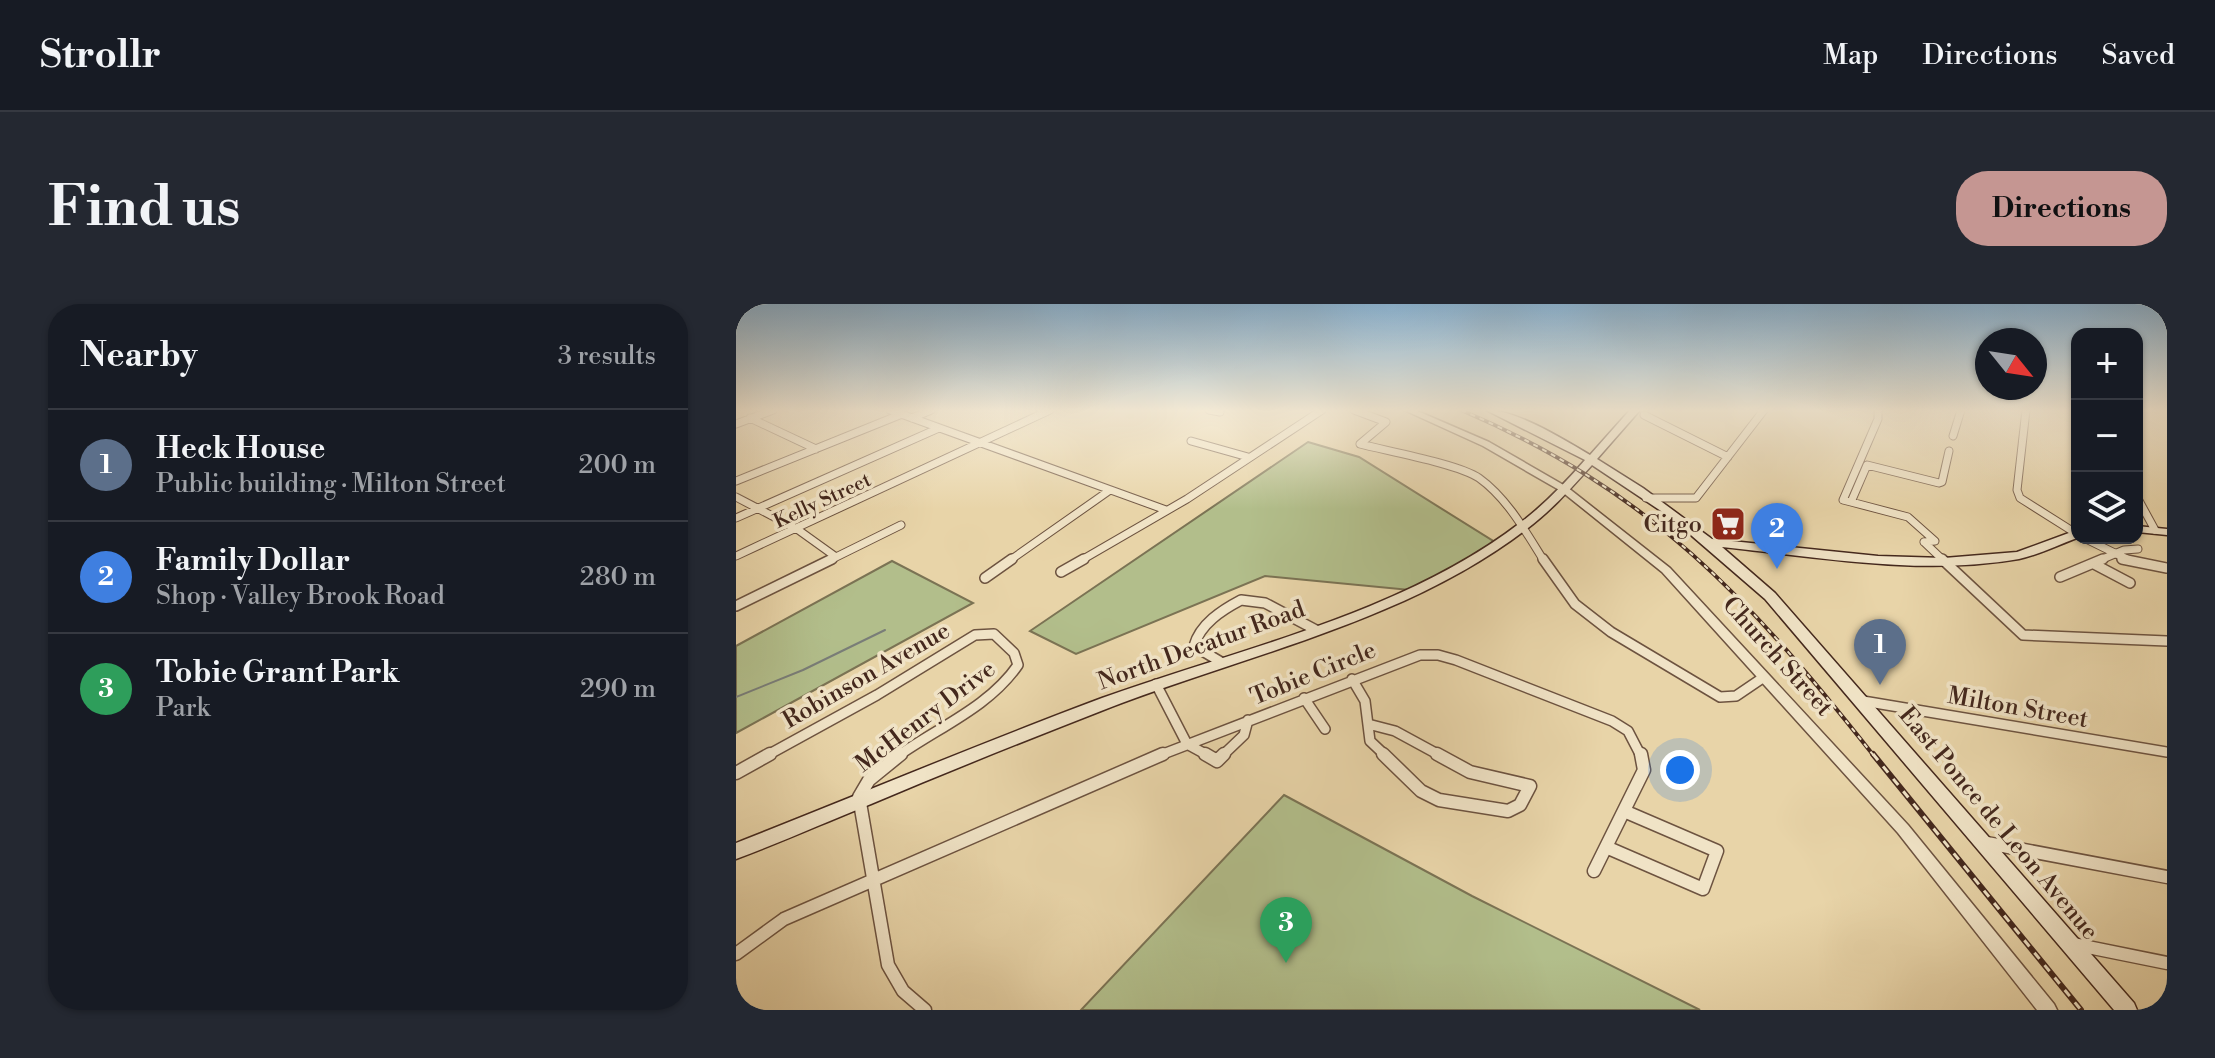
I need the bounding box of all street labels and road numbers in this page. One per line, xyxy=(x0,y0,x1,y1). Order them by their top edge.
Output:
street label: Kelly Street xyxy=(770,468,875,535)
street label: Church Street xyxy=(1716,591,1839,723)
street label: North Decatur Road xyxy=(1094,594,1309,697)
street label: Robinson Avenue xyxy=(778,616,955,736)
street label: Tobie Circle xyxy=(1246,635,1380,713)
street label: McHenry Drive xyxy=(850,654,1002,779)
street label: Milton Street xyxy=(1945,681,2091,735)
street label: East Ponce de Leon Avenue xyxy=(1892,701,2105,946)

